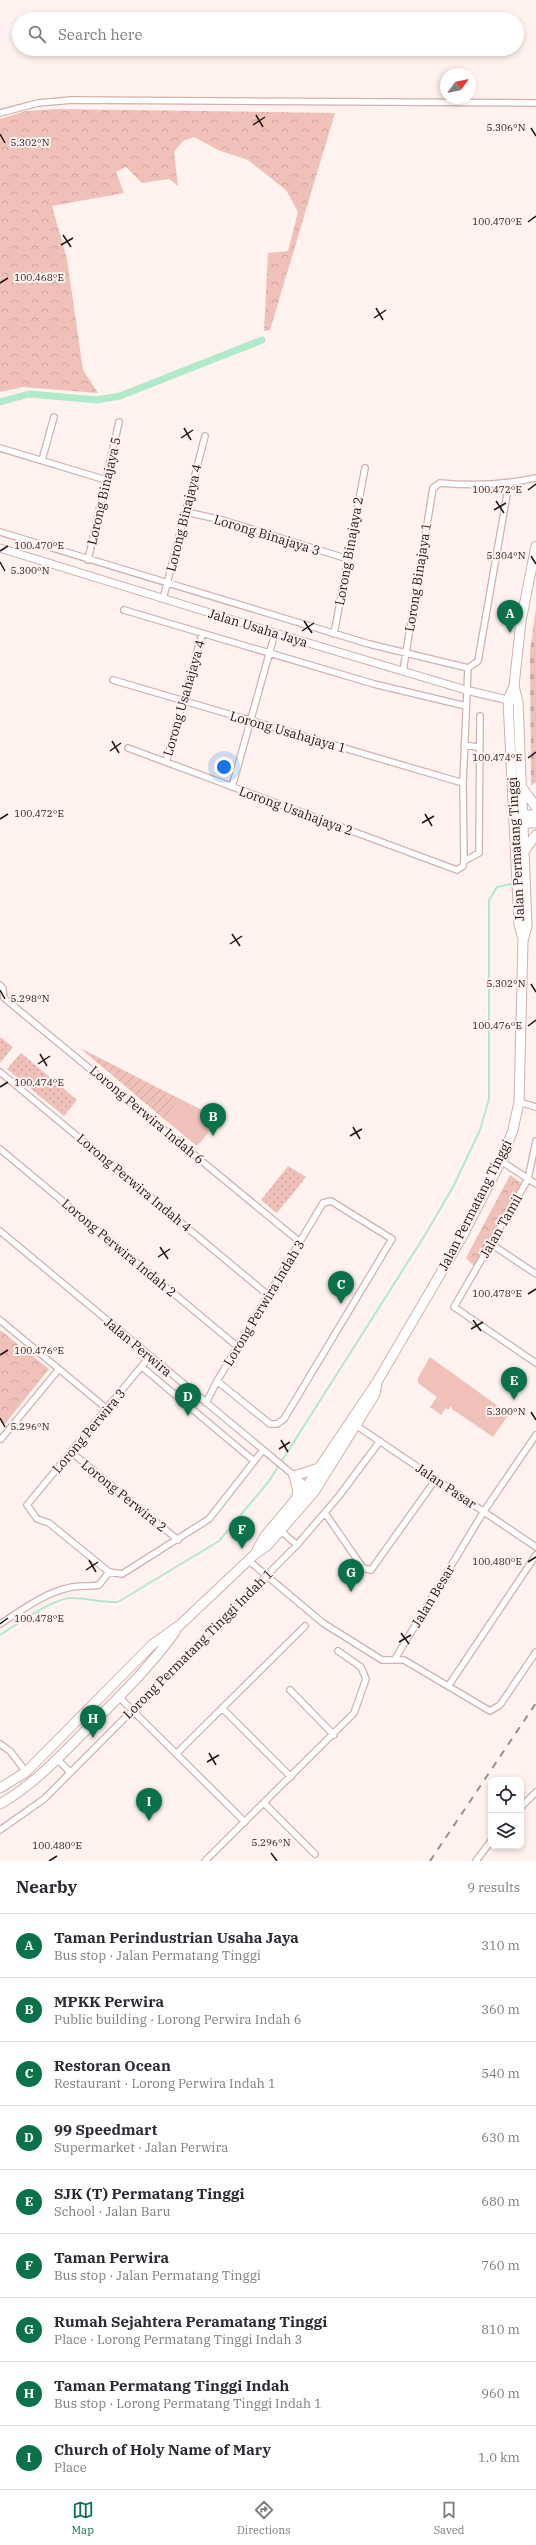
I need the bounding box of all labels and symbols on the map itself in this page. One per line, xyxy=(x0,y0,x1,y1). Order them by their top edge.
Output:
north arrow xyxy=(440,68,476,104)
text: 5.306°N xyxy=(486,121,526,134)
text: 5.302°N xyxy=(10,136,50,149)
text: 100.470°E xyxy=(472,215,522,228)
text: 100.468°E xyxy=(14,271,64,284)
street label: Lorong Binajaya 5 xyxy=(83,435,125,547)
street label: Lorong Binajaya 4 xyxy=(162,462,206,574)
text: 100.472°E xyxy=(472,483,522,496)
street label: Lorong Binajaya 2 xyxy=(331,495,367,607)
street label: Lorong Binajaya 3 xyxy=(212,511,322,559)
street label: Lorong Binajaya 1 xyxy=(401,521,435,633)
text: 100.470°E xyxy=(14,539,64,552)
text: 5.304°N xyxy=(486,549,526,562)
text: 5.300°N xyxy=(10,564,50,577)
pin: A xyxy=(497,600,523,633)
street label: Jalan Usaha Jaya xyxy=(206,605,310,651)
street label: Lorong Usahajaya 4 xyxy=(159,638,209,758)
street label: Lorong Usahajaya 1 xyxy=(228,707,348,757)
text: 100.474°E xyxy=(472,751,522,764)
your location xyxy=(214,757,234,777)
street label: Jalan Permatang Tinggi xyxy=(504,776,528,922)
street label: Lorong Usahajaya 2 xyxy=(237,782,355,840)
text: 100.472°E xyxy=(14,807,64,820)
text: 5.302°N xyxy=(486,977,526,990)
text: 5.298°N xyxy=(10,992,50,1005)
text: 100.476°E xyxy=(472,1019,522,1032)
street label: Lorong Perwira Indah 6 xyxy=(86,1062,208,1168)
text: 100.474°E xyxy=(14,1076,64,1089)
pin: B xyxy=(200,1103,226,1136)
street label: Lorong Perwira Indah 4 xyxy=(73,1130,195,1236)
street label: Jalan Permatang Tinggi xyxy=(435,1137,515,1273)
street label: Jalan Tamil xyxy=(476,1191,526,1261)
street label: Lorong Perwira Indah 2 xyxy=(58,1195,180,1301)
street label: Lorong Perwira Indah 3 xyxy=(220,1237,308,1369)
pin: C xyxy=(328,1271,354,1304)
text: 100.478°E xyxy=(472,1287,522,1300)
street label: Jalan Perwira xyxy=(101,1314,175,1380)
text: 100.476°E xyxy=(14,1344,64,1357)
pin: E xyxy=(501,1367,527,1400)
pin: D xyxy=(175,1383,201,1416)
street label: Lorong Perwira 3 xyxy=(49,1385,129,1477)
text: 5.300°N xyxy=(486,1405,526,1418)
text: 5.296°N xyxy=(10,1420,50,1433)
street label: Lorong Perwira 2 xyxy=(78,1456,170,1536)
street label: Jalan Pasar xyxy=(412,1460,480,1513)
pin: F xyxy=(229,1516,255,1549)
text: 100.480°E xyxy=(472,1555,522,1568)
pin: G xyxy=(338,1559,364,1592)
street label: Jalan Besar xyxy=(408,1561,458,1630)
street label: Lorong Permatang Tinggi Indah 1 xyxy=(119,1565,277,1723)
text: 100.478°E xyxy=(14,1612,64,1625)
pin: H xyxy=(80,1705,106,1738)
pin: I xyxy=(136,1788,162,1821)
text: 5.296°N xyxy=(251,1836,291,1849)
text: 100.480°E xyxy=(32,1839,82,1852)

